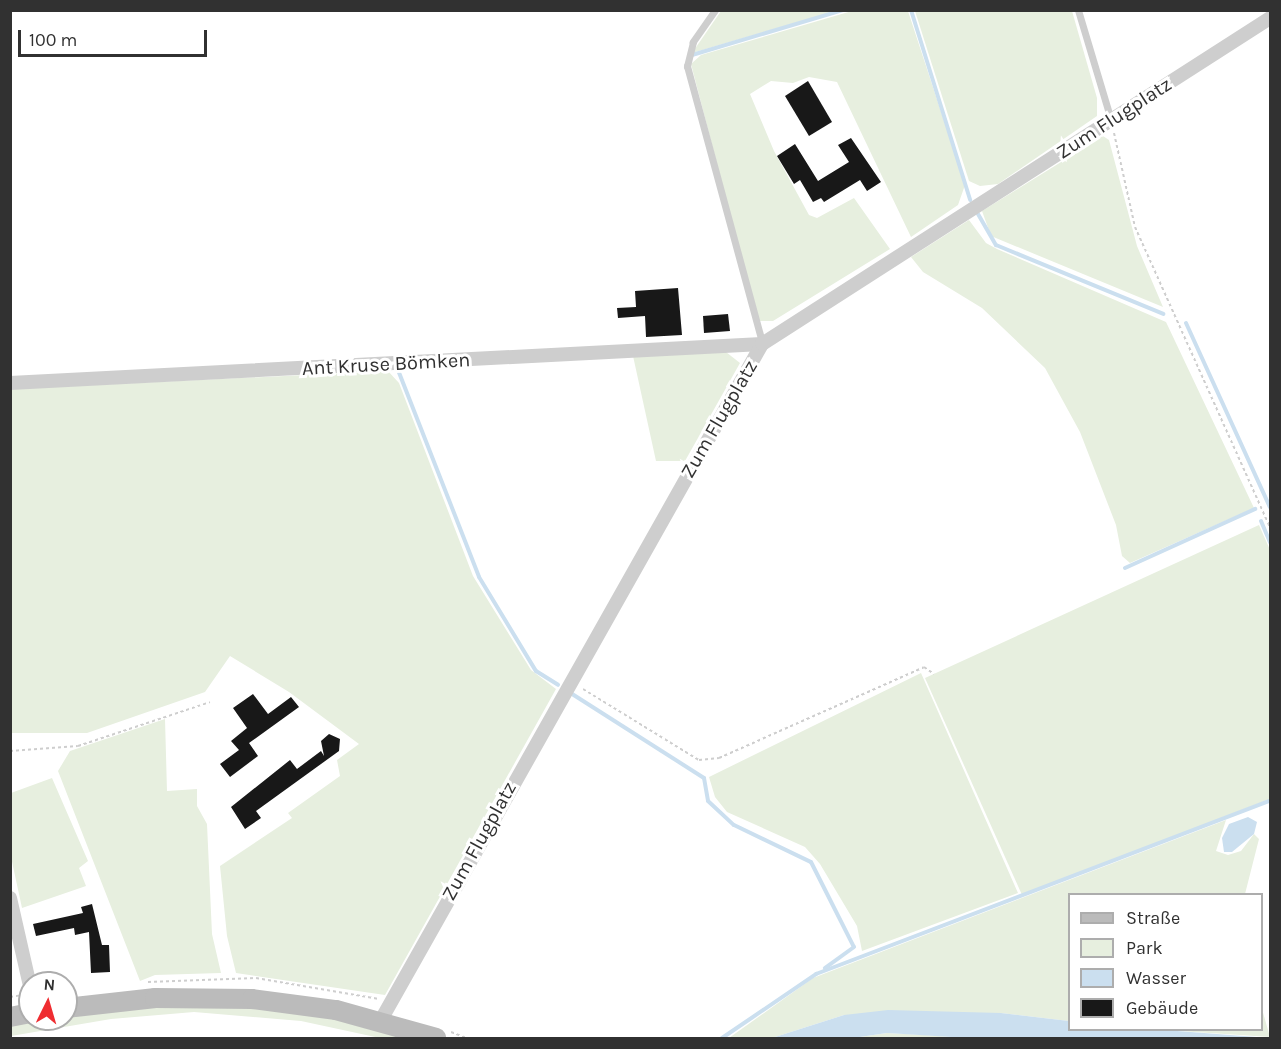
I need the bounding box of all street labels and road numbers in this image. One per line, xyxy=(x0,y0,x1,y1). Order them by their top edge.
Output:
street label: Zum Flugplatz xyxy=(1052,72,1176,164)
street label: Ant Kruse Bömken xyxy=(301,348,471,380)
street label: Zum Flugplatz xyxy=(676,356,762,482)
street label: Zum Flugplatz xyxy=(436,777,522,905)

